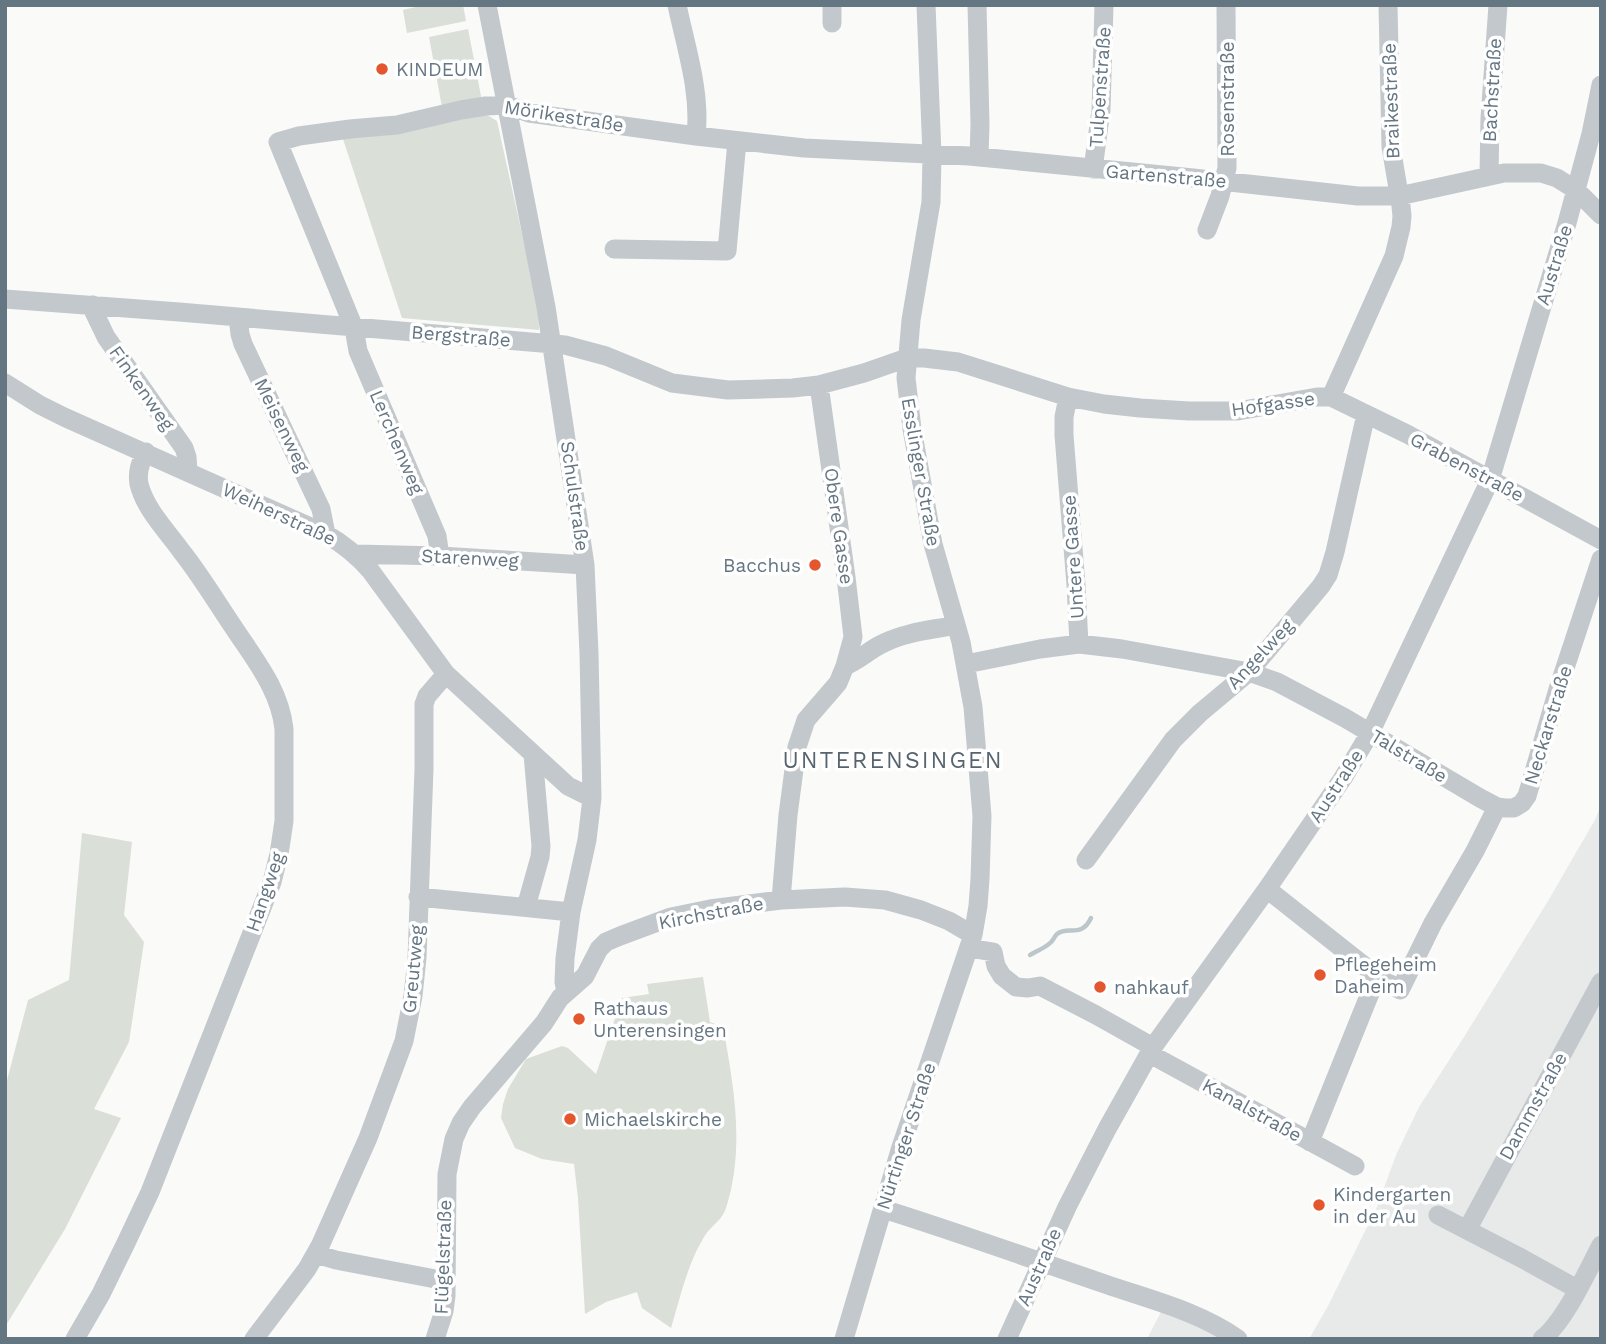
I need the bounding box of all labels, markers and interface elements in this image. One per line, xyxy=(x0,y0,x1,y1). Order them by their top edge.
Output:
street label: Tulpenstraße xyxy=(1084,26,1116,148)
street label: Bachstraße xyxy=(1478,37,1506,143)
street label: Rosenstraße xyxy=(1216,41,1239,157)
street label: Braikestraße xyxy=(1377,43,1405,159)
place label: KINDEUM xyxy=(396,58,484,81)
marker: KINDEUM xyxy=(374,61,390,77)
street label: Mörikestraße xyxy=(503,95,625,137)
street label: Gartenstraße xyxy=(1105,159,1227,193)
street label: Austraße xyxy=(1531,222,1577,308)
street label: Bergstraße xyxy=(410,320,512,352)
street label: Finkenweg xyxy=(104,341,180,435)
street label: Meisenweg xyxy=(249,374,315,476)
street label: Lerchenweg xyxy=(365,386,430,498)
street label: Hofgasse xyxy=(1230,387,1316,421)
street label: Esslinger Straße xyxy=(897,396,945,548)
street label: Grabenstraße xyxy=(1406,427,1528,507)
street label: Schulstraße xyxy=(556,439,594,553)
street label: Obere Gasse xyxy=(819,466,859,586)
street label: Weiherstraße xyxy=(219,478,339,550)
street label: Untere Gasse xyxy=(1057,494,1089,620)
street label: Starenweg xyxy=(421,544,520,572)
place label: Bacchus xyxy=(723,554,801,577)
marker: Bacchus xyxy=(807,557,823,573)
street label: Angelweg xyxy=(1222,614,1299,694)
street label: Neckarstraße xyxy=(1519,663,1577,787)
street label: Talstraße xyxy=(1367,724,1451,788)
street label: Austraße xyxy=(1304,745,1368,827)
district label: UNTERENSINGEN xyxy=(782,747,1004,774)
street label: Hangweg xyxy=(241,848,290,935)
street label: Kirchstraße xyxy=(657,892,765,934)
street label: Greutweg xyxy=(398,923,428,1014)
place label: Pflegeheim Daheim xyxy=(1334,953,1437,998)
marker: Pflegeheim Daheim xyxy=(1312,967,1328,983)
place label: nahkauf xyxy=(1114,976,1189,999)
marker: nahkauf xyxy=(1092,979,1108,995)
place label: Rathaus Unterensingen xyxy=(593,997,727,1042)
marker: Rathaus Unterensingen xyxy=(571,1011,587,1027)
street label: Dammstraße xyxy=(1494,1048,1572,1164)
street label: Nürtinger Straße xyxy=(871,1059,941,1213)
street label: Kanalstraße xyxy=(1198,1073,1306,1147)
place label: Michaelskirche xyxy=(584,1108,722,1131)
marker: Michaelskirche xyxy=(562,1111,578,1127)
place label: Kindergarten in der Au xyxy=(1333,1183,1451,1228)
marker: Kindergarten in der Au xyxy=(1311,1197,1327,1213)
street label: Flügelstraße xyxy=(430,1199,456,1315)
street label: Austraße xyxy=(1012,1224,1066,1310)

